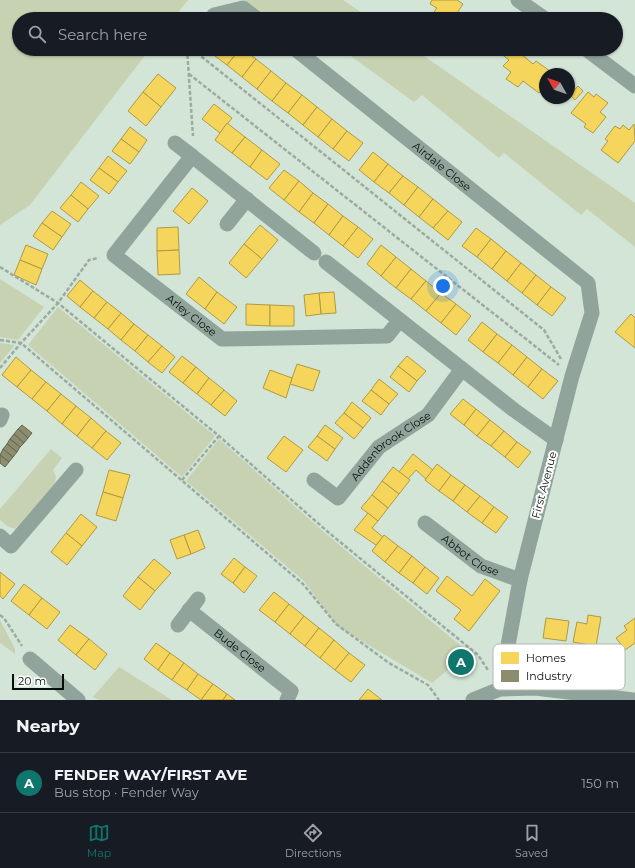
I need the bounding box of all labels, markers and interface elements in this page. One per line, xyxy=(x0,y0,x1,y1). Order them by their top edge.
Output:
search box xyxy=(12,12,623,56)
icon: search xyxy=(26,23,48,45)
text: Search here xyxy=(58,25,147,44)
north arrow xyxy=(539,68,575,104)
street label: Airdale Close xyxy=(410,139,474,194)
your location xyxy=(433,276,453,296)
street label: Arley Close xyxy=(163,291,220,339)
street label: Addenbrook Close xyxy=(348,408,434,484)
street label: First Avenue xyxy=(528,450,560,520)
street label: Abbot Close xyxy=(439,531,501,579)
street label: Bude Close xyxy=(211,626,269,676)
legend xyxy=(493,644,625,690)
pin: A xyxy=(448,647,474,677)
text: Homes xyxy=(526,651,566,665)
text: Industry xyxy=(526,669,572,683)
scale bar xyxy=(12,672,64,691)
text: 20 m xyxy=(18,674,46,688)
text: Nearby xyxy=(16,716,80,736)
text: FENDER WAY/FIRST AVE xyxy=(54,765,247,784)
text: A xyxy=(24,775,34,791)
text: 150 m xyxy=(581,775,619,791)
text: Bus stop · Fender Way xyxy=(54,784,199,800)
tab: Map xyxy=(87,822,111,860)
tab: Directions xyxy=(285,822,341,860)
tab: Saved xyxy=(515,822,548,860)

